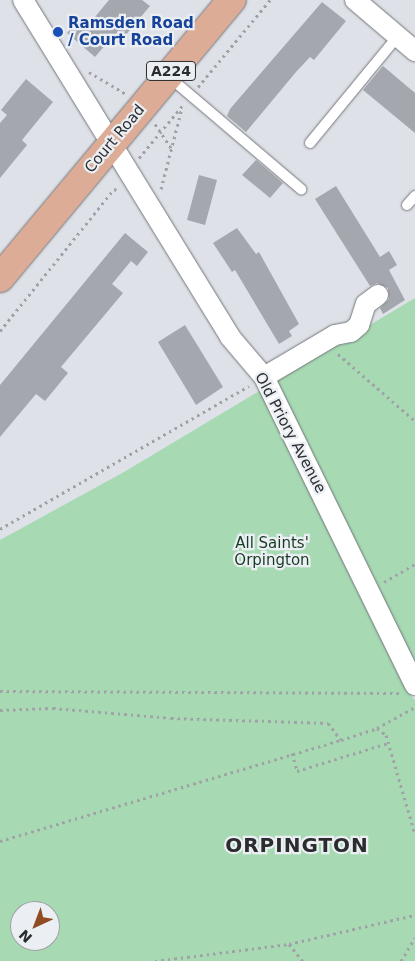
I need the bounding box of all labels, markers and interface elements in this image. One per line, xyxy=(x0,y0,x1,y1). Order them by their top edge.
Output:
place label: Ramsden Road / Court Road xyxy=(68,14,194,49)
marker: Ramsden Road / Court Road xyxy=(52,26,64,38)
road number: A224 xyxy=(145,59,197,82)
street label: Court Road xyxy=(81,101,149,177)
street label: Old Priory Avenue xyxy=(251,370,329,496)
park label: All Saints' Orpington xyxy=(234,534,310,569)
district label: ORPINGTON xyxy=(224,833,370,857)
north arrow xyxy=(10,901,60,951)
text: N xyxy=(16,926,35,946)

